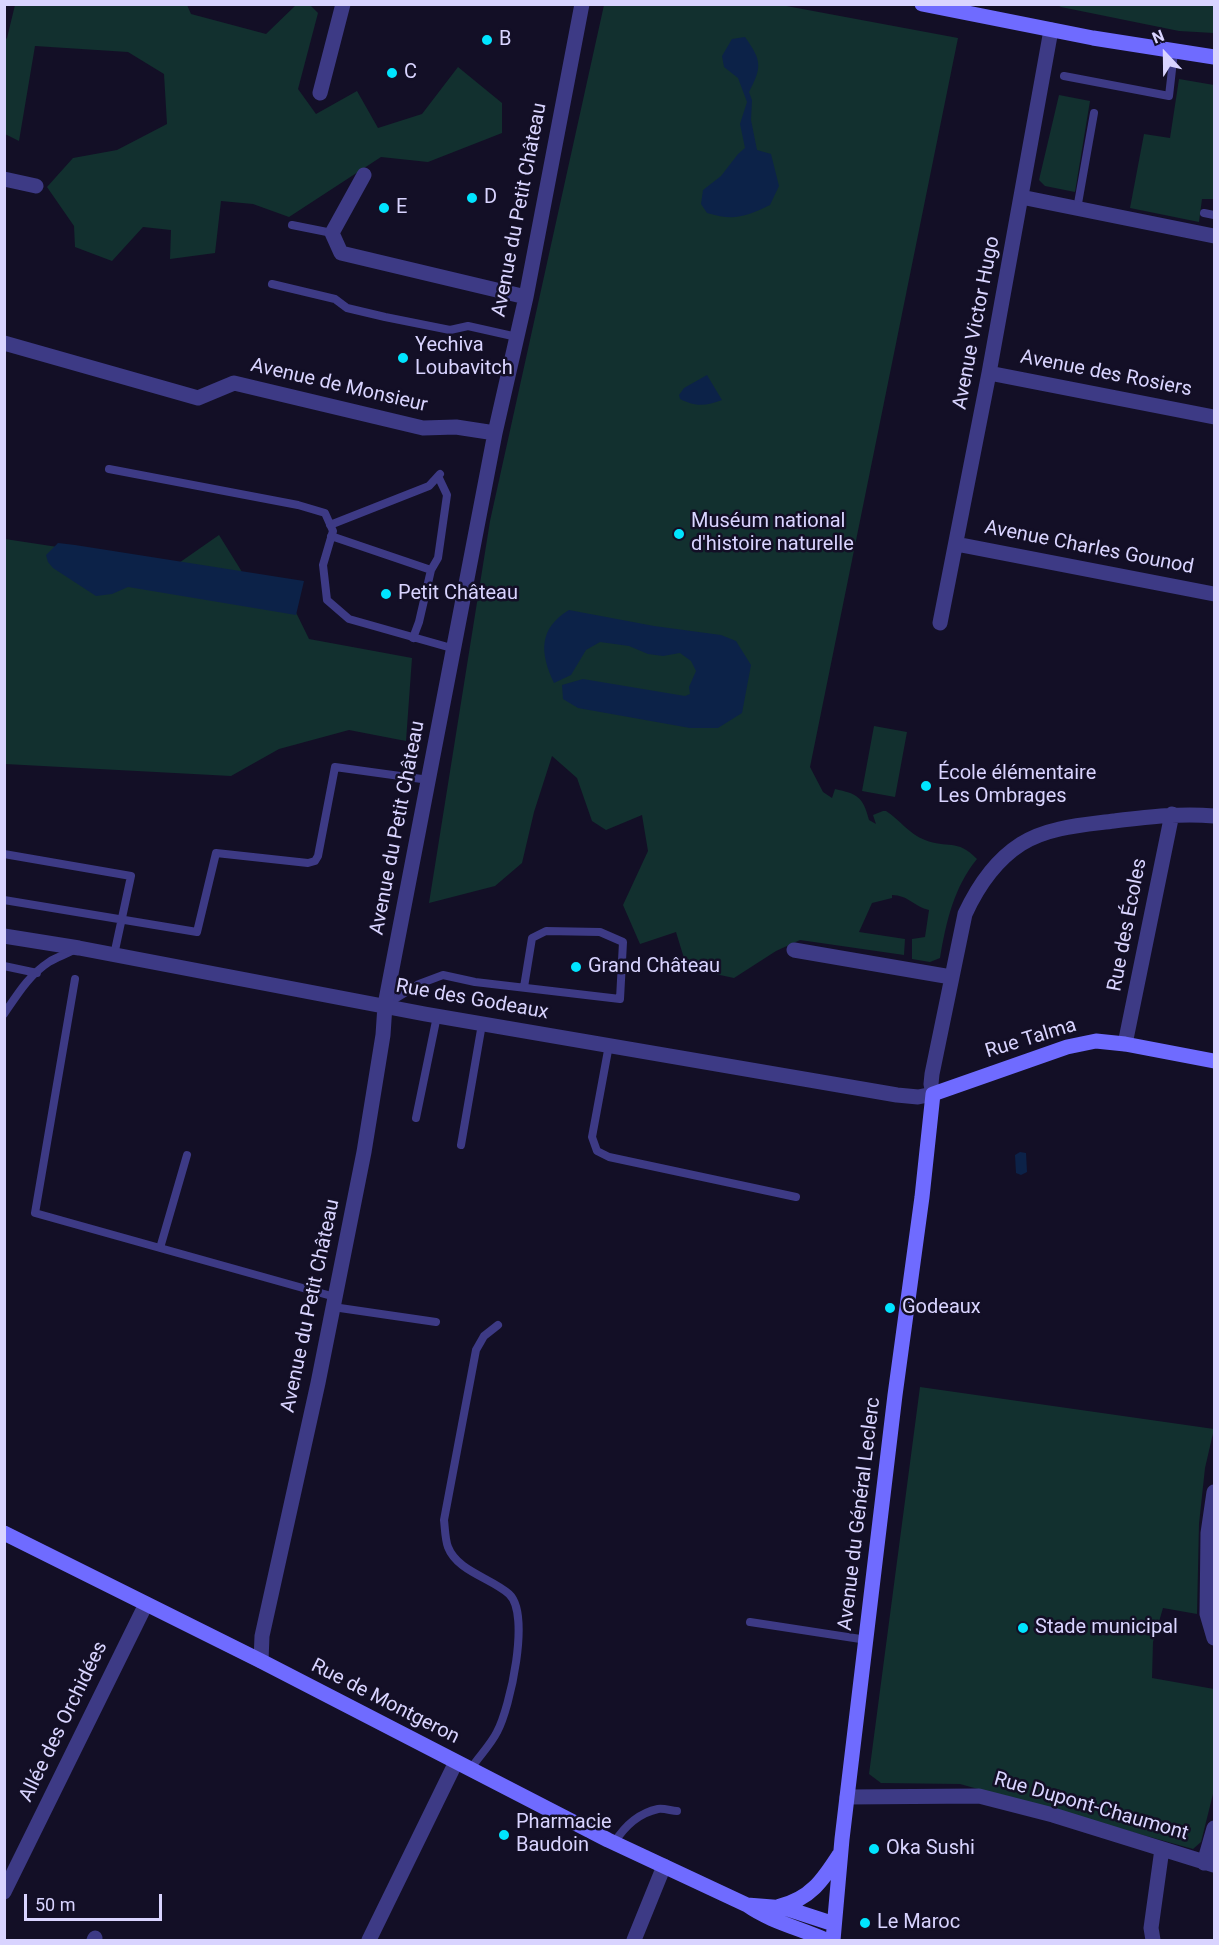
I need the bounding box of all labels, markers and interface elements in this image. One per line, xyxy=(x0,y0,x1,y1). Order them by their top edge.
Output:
north arrow xyxy=(1135,24,1195,84)
text: N xyxy=(1149,26,1167,48)
place label: B xyxy=(499,28,511,52)
marker: B xyxy=(480,33,494,47)
place label: C xyxy=(404,61,417,85)
marker: C xyxy=(385,66,399,80)
street label: Avenue du Petit Château xyxy=(487,101,553,319)
place label: D xyxy=(484,186,497,210)
marker: D xyxy=(465,191,479,205)
place label: E xyxy=(396,196,407,220)
marker: E xyxy=(377,201,391,215)
street label: Avenue Victor Hugo xyxy=(948,234,1006,412)
place label: Yechiva Loubavitch xyxy=(415,334,513,381)
street label: Avenue des Rosiers xyxy=(1018,346,1194,402)
marker: Yechiva Loubavitch xyxy=(396,351,410,365)
street label: Avenue de Monsieur xyxy=(248,354,430,418)
place label: Muséum national d'histoire naturelle xyxy=(691,510,854,557)
street label: Avenue Charles Gounod xyxy=(982,516,1196,580)
marker: Muséum national d'histoire naturelle xyxy=(672,527,686,541)
place label: Petit Château xyxy=(398,582,518,606)
marker: Petit Château xyxy=(379,587,393,601)
street label: Avenue du Petit Château xyxy=(365,719,431,937)
place label: École élémentaire Les Ombrages xyxy=(938,762,1096,809)
marker: École élémentaire Les Ombrages xyxy=(919,779,933,793)
street label: Rue des Écoles xyxy=(1103,856,1153,994)
place label: Grand Château xyxy=(588,955,720,979)
marker: Grand Château xyxy=(569,960,583,974)
street label: Rue des Godeaux xyxy=(394,975,550,1025)
street label: Rue Talma xyxy=(983,1014,1079,1064)
street label: Avenue du Petit Château xyxy=(277,1197,345,1415)
place label: Godeaux xyxy=(902,1296,981,1320)
marker: Godeaux xyxy=(883,1301,897,1315)
street label: Avenue du Général Leclerc xyxy=(834,1396,886,1632)
place label: Stade municipal xyxy=(1035,1616,1178,1640)
marker: Stade municipal xyxy=(1016,1621,1030,1635)
street label: Allée des Orchidées xyxy=(15,1638,113,1806)
street label: Rue de Montgeron xyxy=(307,1654,463,1750)
street label: Rue Dupont-Chaumont xyxy=(991,1768,1191,1846)
place label: Pharmacie Baudoin xyxy=(516,1811,612,1858)
marker: Pharmacie Baudoin xyxy=(497,1828,511,1842)
place label: Oka Sushi xyxy=(886,1837,975,1861)
marker: Oka Sushi xyxy=(867,1842,881,1856)
scale bar xyxy=(27,1882,165,1920)
text: 50 m xyxy=(35,1894,75,1915)
place label: Le Maroc xyxy=(877,1911,960,1935)
marker: Le Maroc xyxy=(858,1916,872,1930)

